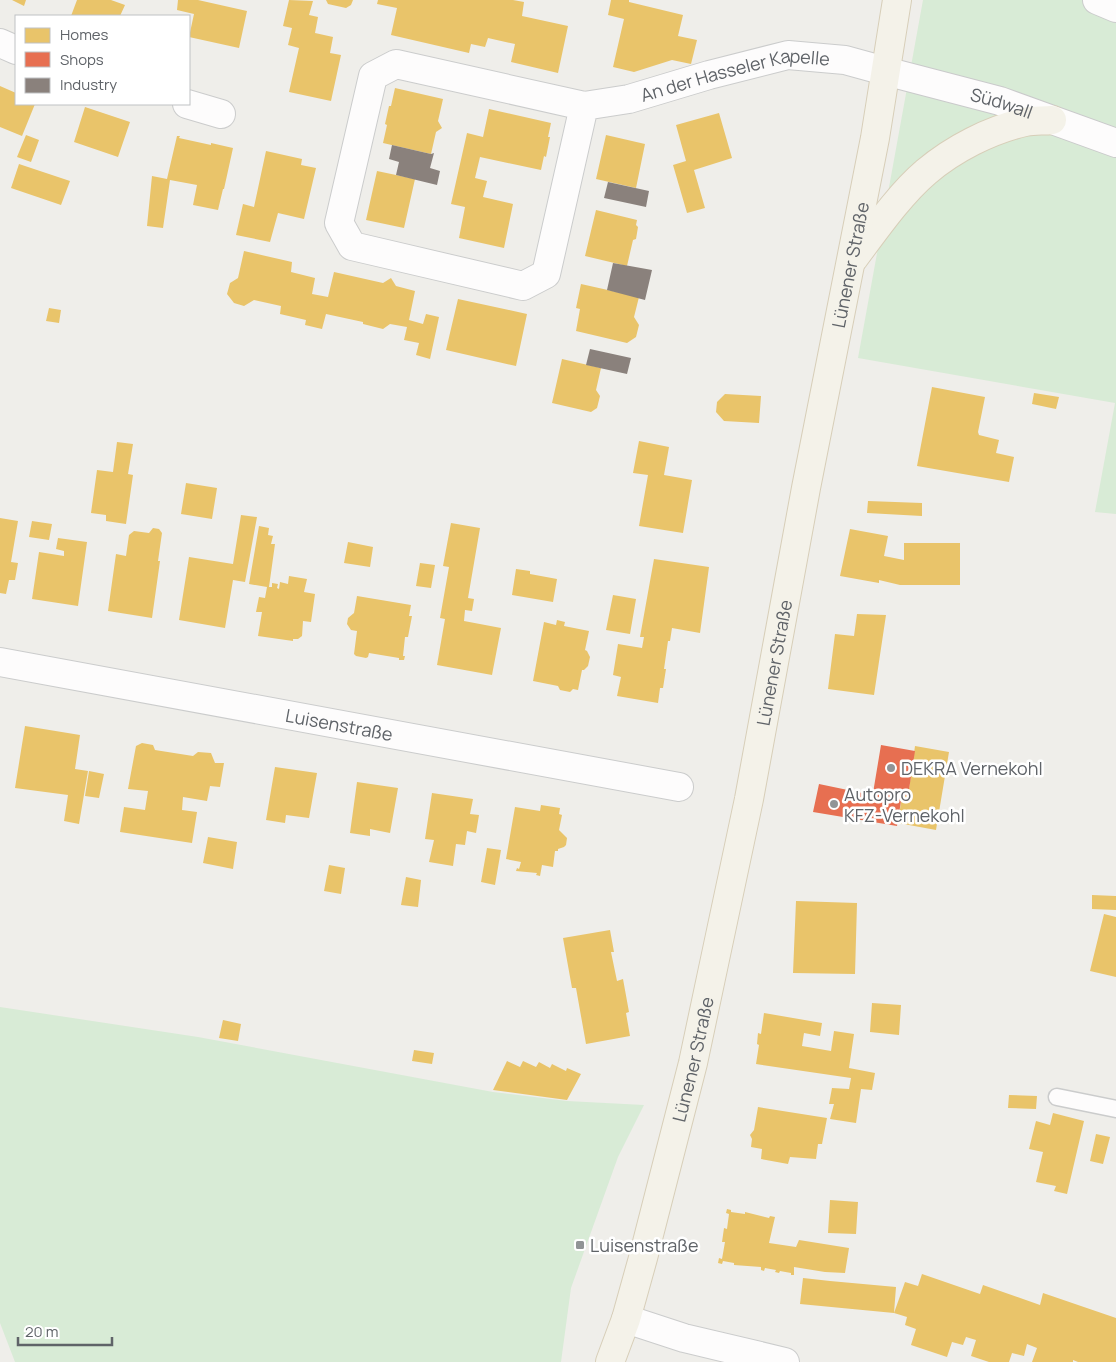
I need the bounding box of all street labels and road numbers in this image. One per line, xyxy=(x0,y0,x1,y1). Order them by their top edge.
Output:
street label: An der Hasseler Kapelle xyxy=(638,43,831,107)
street label: Südwall xyxy=(968,82,1036,124)
street label: Lünener Straße xyxy=(826,200,874,330)
street label: Lünener Straße xyxy=(751,598,797,728)
street label: Luisenstraße xyxy=(284,703,395,746)
street label: Lünener Straße xyxy=(666,995,719,1125)

